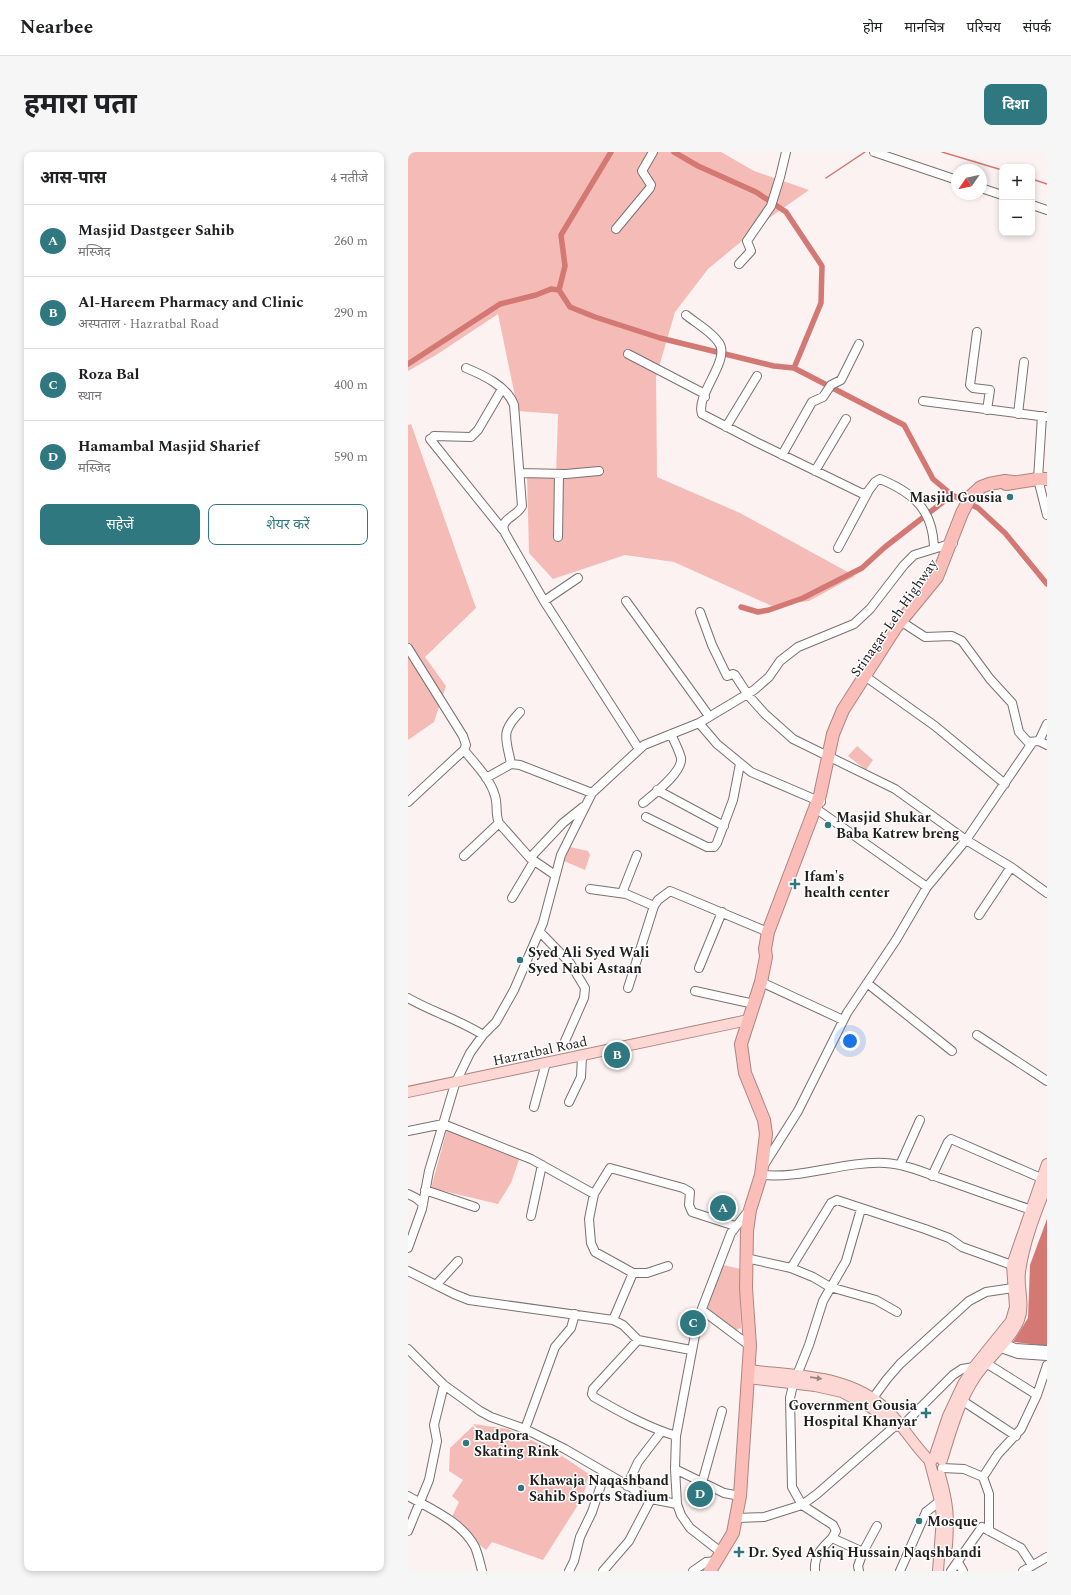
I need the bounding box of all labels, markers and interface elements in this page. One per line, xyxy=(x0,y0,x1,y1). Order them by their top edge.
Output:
text: Nearbee xyxy=(20,13,93,42)
text: होम xyxy=(863,17,882,38)
text: मानचित्र xyxy=(904,17,945,38)
text: परिचय xyxy=(967,17,1001,38)
text: संपर्क xyxy=(1023,17,1051,38)
text: हमारा पता xyxy=(24,83,137,126)
button: दिशा xyxy=(984,84,1047,125)
north arrow xyxy=(951,164,987,200)
map controls xyxy=(999,164,1035,236)
button: + xyxy=(999,164,1035,200)
text: आस-पास xyxy=(40,165,106,191)
text: 4 नतीजे xyxy=(331,168,368,188)
button: − xyxy=(999,200,1035,236)
text: Masjid Dastgeer Sahib xyxy=(78,219,234,242)
text: A xyxy=(48,231,58,251)
text: 260 m xyxy=(334,231,368,251)
text: मस्जिद xyxy=(78,242,111,262)
text: Al-Hareem Pharmacy and Clinic xyxy=(78,291,304,314)
text: B xyxy=(48,303,58,323)
text: 290 m xyxy=(334,303,368,323)
text: अस्पताल · Hazratbal Road xyxy=(78,314,219,334)
text: Roza Bal xyxy=(78,363,139,386)
text: C xyxy=(48,375,58,395)
text: 400 m xyxy=(334,375,368,395)
text: स्थान xyxy=(78,386,102,406)
text: Hamambal Masjid Sharief xyxy=(78,435,260,458)
text: D xyxy=(48,447,58,467)
text: 590 m xyxy=(334,447,368,467)
text: मस्जिद xyxy=(78,458,111,478)
place label: Masjid Gousia xyxy=(909,487,1003,508)
marker: Masjid Gousia xyxy=(1005,492,1015,502)
button: सहेजें xyxy=(40,504,200,545)
button: शेयर करें xyxy=(208,504,368,545)
street label: Srinagar-Leh Highway xyxy=(845,554,943,681)
place label: Masjid Shukar Baba Katrew breng xyxy=(836,807,959,844)
marker: Masjid Shukar Baba Katrew breng xyxy=(823,820,833,830)
place label: Ifam's health center xyxy=(804,866,889,903)
marker: Ifam's health center xyxy=(789,878,801,890)
place label: Syed Ali Syed Wali Syed Nabi Astaan xyxy=(528,942,650,979)
marker: Syed Ali Syed Wali Syed Nabi Astaan xyxy=(515,955,525,965)
street label: Hazratbal Road xyxy=(491,1031,589,1071)
your location xyxy=(840,1031,860,1051)
pin: B xyxy=(604,1040,630,1070)
pin: A xyxy=(710,1193,736,1223)
pin: C xyxy=(680,1308,706,1338)
one-way arrow xyxy=(810,1375,822,1381)
place label: Government Gousia Hospital Khanyar xyxy=(789,1395,918,1432)
marker: Government Gousia Hospital Khanyar xyxy=(920,1407,932,1419)
place label: Radpora Skating Rink xyxy=(474,1425,560,1462)
marker: Radpora Skating Rink xyxy=(461,1438,471,1448)
place label: Khawaja Naqashband Sahib Sports Stadium xyxy=(529,1470,669,1507)
pin: D xyxy=(687,1479,713,1509)
marker: Khawaja Naqashband Sahib Sports Stadium xyxy=(516,1483,526,1493)
place label: Mosque xyxy=(927,1511,978,1532)
marker: Mosque xyxy=(914,1516,924,1526)
place label: Dr. Syed Ashiq Hussain Naqshbandi xyxy=(748,1542,982,1563)
marker: Dr. Syed Ashiq Hussain Naqshbandi xyxy=(733,1546,745,1558)

